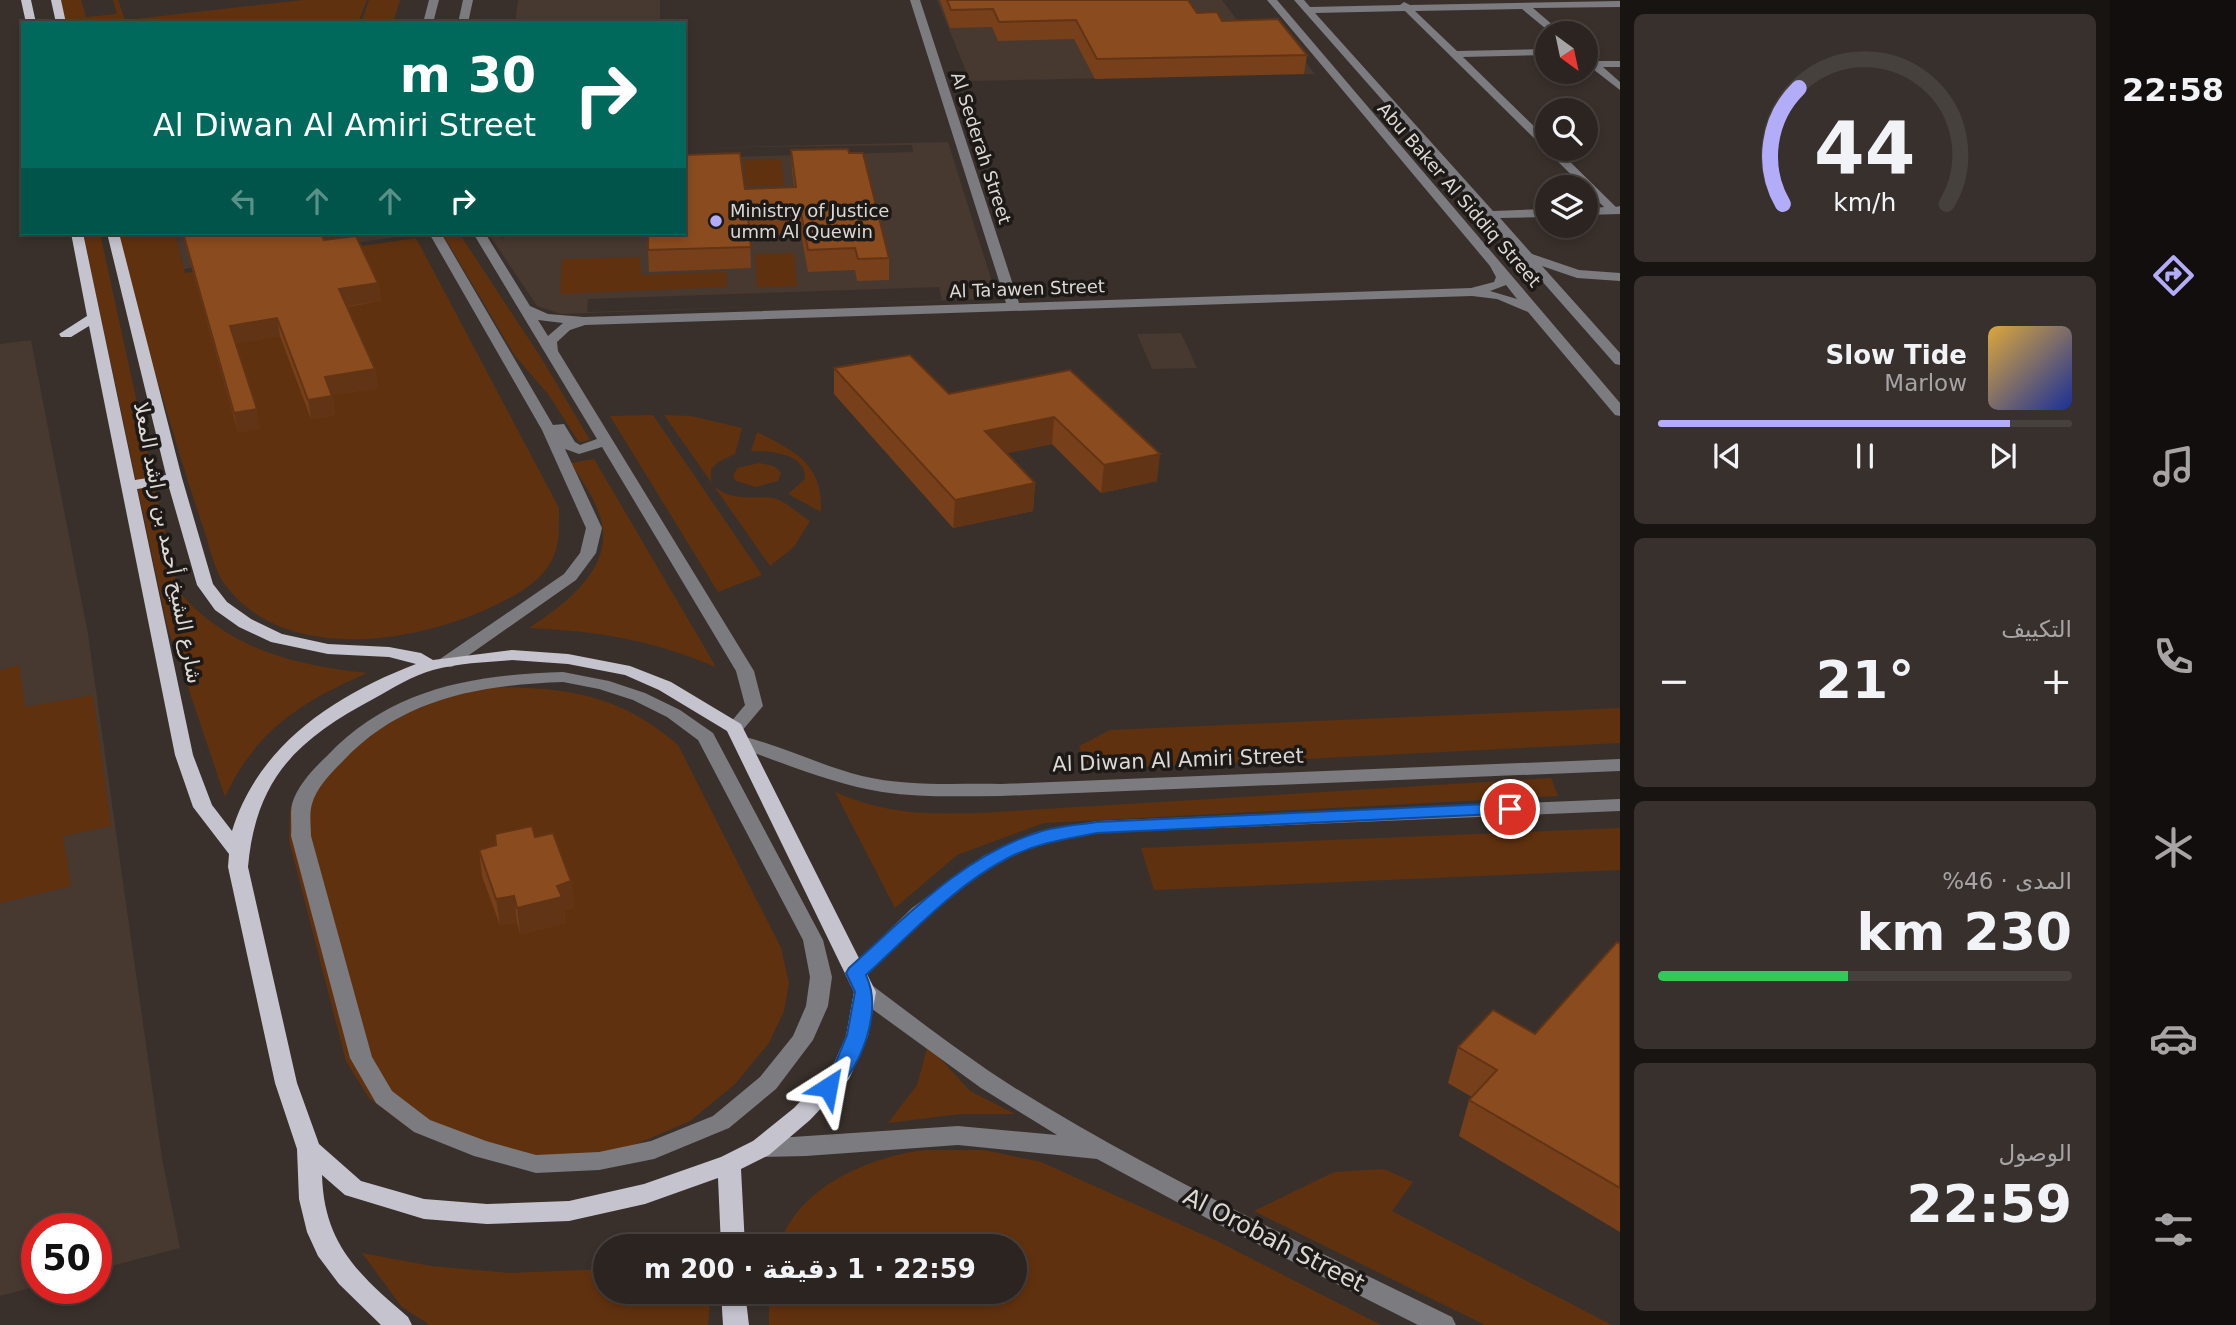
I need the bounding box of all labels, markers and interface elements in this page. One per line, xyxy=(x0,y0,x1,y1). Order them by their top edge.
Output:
north arrow xyxy=(1535,21,1598,84)
map controls xyxy=(1535,21,1598,238)
text: 30 m xyxy=(400,47,536,104)
icon: right xyxy=(560,49,651,140)
street label: Al Sederah Street xyxy=(947,69,1016,226)
text: 22:58 xyxy=(2122,71,2224,109)
street label: Abu Baker Al Siddiq Street xyxy=(1374,98,1545,291)
button: search xyxy=(1535,98,1598,161)
text: Al Diwan Al Amiri Street xyxy=(153,106,536,144)
text: 44 xyxy=(1814,106,1916,191)
button: layers xyxy=(1535,175,1598,238)
icon: left xyxy=(225,182,263,220)
icon: ahead xyxy=(298,182,336,220)
icon: ahead xyxy=(371,182,409,220)
icon: right xyxy=(444,182,482,220)
text: km/h xyxy=(1833,188,1897,217)
place label: Ministry of Justice umm Al Quewin xyxy=(730,200,889,242)
marker: Ministry of Justice umm Al Quewin xyxy=(708,213,724,229)
icon: directions xyxy=(2149,251,2198,300)
street label: Al Ta'awen Street xyxy=(949,275,1105,302)
text: Slow Tide xyxy=(1826,340,1967,370)
text: Marlow xyxy=(1884,370,1967,396)
street label: شارع الشيخ أحمد بن راشد المعلا xyxy=(129,400,209,686)
icon: previous xyxy=(1708,437,1746,475)
icon: pause xyxy=(1846,437,1884,475)
icon: next xyxy=(1984,437,2022,475)
icon: music xyxy=(2149,442,2198,491)
text: التكييف xyxy=(2001,616,2072,642)
icon: phone xyxy=(2149,632,2198,681)
text: 21° xyxy=(1816,650,1914,710)
text: − xyxy=(1658,659,1690,703)
text: + xyxy=(2040,659,2072,703)
street label: Al Diwan Al Amiri Street xyxy=(1052,744,1304,776)
pin xyxy=(1480,779,1540,839)
icon: arrive xyxy=(1491,790,1529,828)
icon: climate xyxy=(2149,823,2198,872)
text: المدى · 46% xyxy=(1942,868,2072,894)
text: 230 km xyxy=(1857,902,2072,962)
icon: car xyxy=(2149,1014,2198,1063)
position arrow xyxy=(791,1050,865,1124)
text: الوصول xyxy=(1999,1140,2072,1166)
text: 22:59 xyxy=(1906,1174,2072,1234)
street label: Al Orobah Street xyxy=(1179,1182,1369,1298)
icon: filters xyxy=(2149,1205,2198,1254)
speed limit sign: 50 xyxy=(21,1213,112,1304)
text: 22:59 · 1 دقيقة · 200 m xyxy=(644,1254,976,1284)

